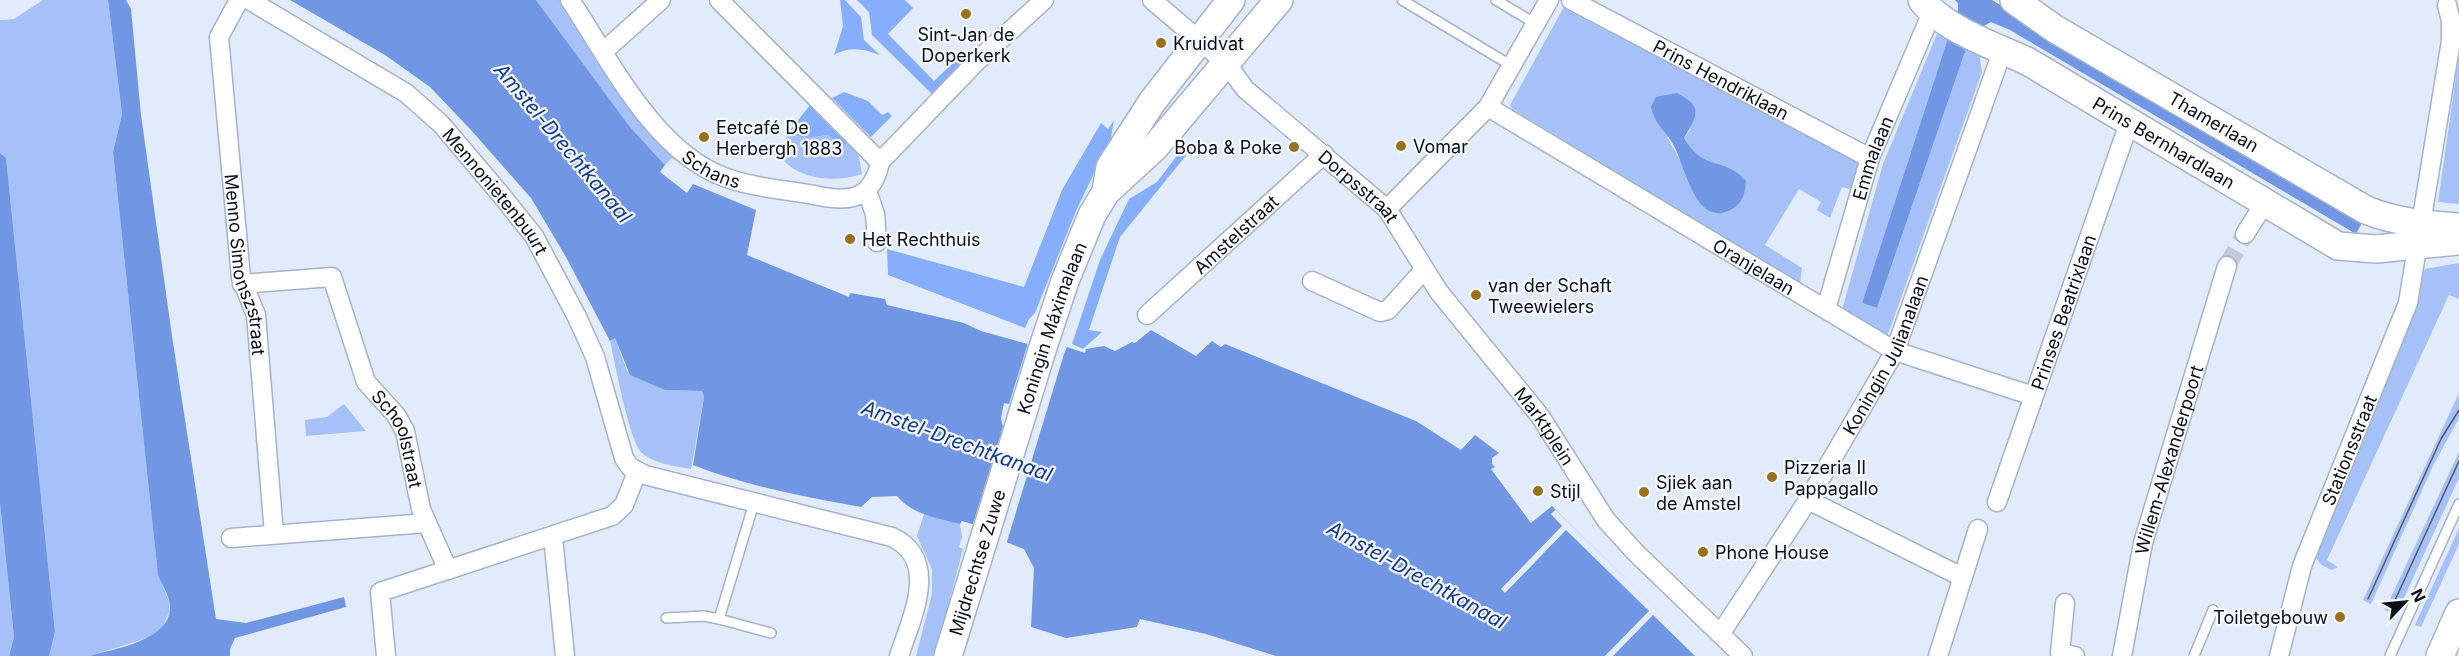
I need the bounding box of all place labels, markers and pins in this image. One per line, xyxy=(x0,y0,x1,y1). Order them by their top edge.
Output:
marker: Sint-Jan de Doperkerk xyxy=(959,7,973,21)
place label: Sint-Jan de Doperkerk xyxy=(917,24,1015,66)
place label: Kruidvat xyxy=(1173,33,1244,54)
marker: Kruidvat xyxy=(1154,36,1168,50)
place label: Eetcafé De Herbergh 1883 xyxy=(716,117,842,159)
marker: Eetcafé De Herbergh 1883 xyxy=(697,130,711,144)
place label: Vomar xyxy=(1413,136,1468,157)
place label: Boba & Poke xyxy=(1174,137,1282,158)
marker: Vomar xyxy=(1394,139,1408,153)
marker: Boba & Poke xyxy=(1287,140,1301,154)
place label: Het Rechthuis xyxy=(862,229,981,250)
marker: Het Rechthuis xyxy=(843,232,857,246)
place label: van der Schaft Tweewielers xyxy=(1488,275,1612,317)
marker: van der Schaft Tweewielers xyxy=(1469,288,1483,302)
place label: Pizzeria Il Pappagallo xyxy=(1784,457,1879,499)
marker: Pizzeria Il Pappagallo xyxy=(1765,470,1779,484)
place label: Sjiek aan de Amstel xyxy=(1656,472,1741,514)
place label: Stijl xyxy=(1550,481,1581,502)
marker: Stijl xyxy=(1531,484,1545,498)
marker: Sjiek aan de Amstel xyxy=(1637,485,1651,499)
place label: Phone House xyxy=(1715,542,1829,563)
marker: Phone House xyxy=(1696,545,1710,559)
place label: Toiletgebouw xyxy=(2213,607,2328,628)
marker: Toiletgebouw xyxy=(2333,610,2347,624)

